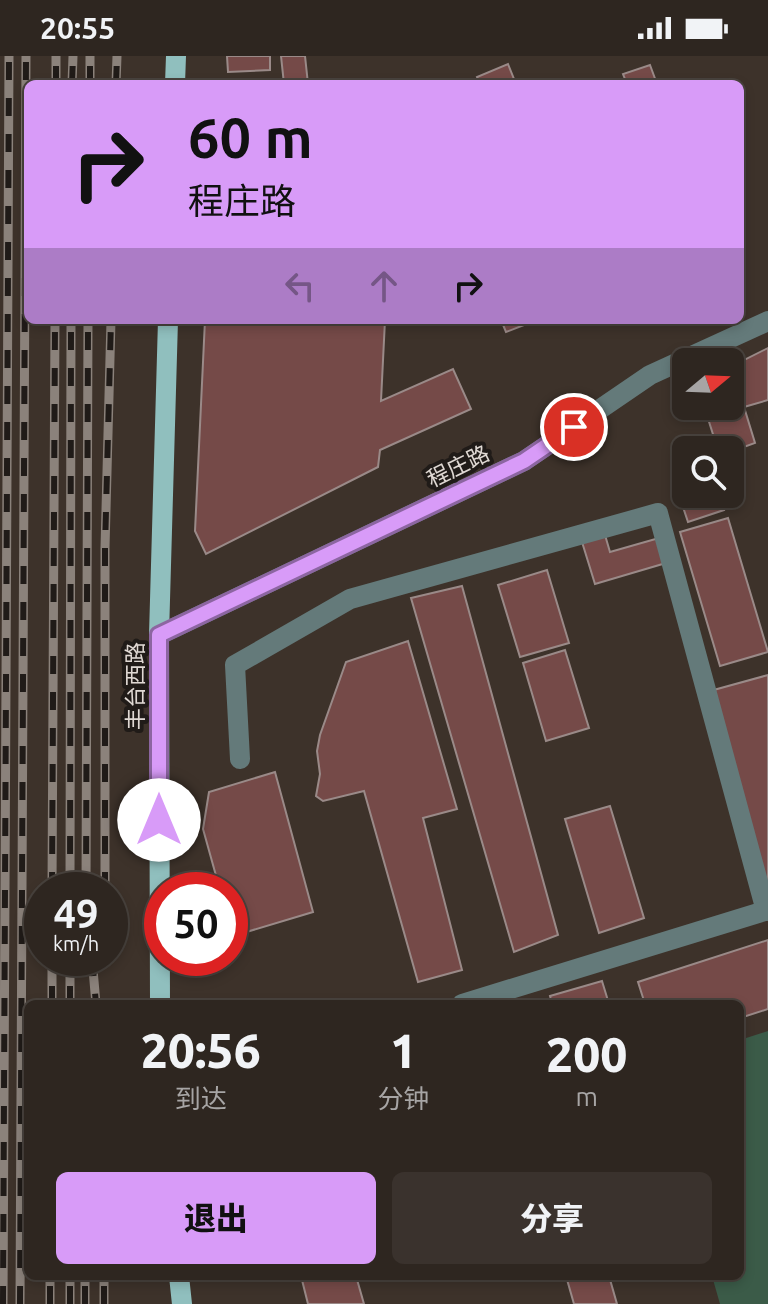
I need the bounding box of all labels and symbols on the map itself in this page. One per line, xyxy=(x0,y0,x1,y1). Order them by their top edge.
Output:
north arrow xyxy=(672,348,744,420)
pin xyxy=(540,393,608,461)
street label: 程庄路 xyxy=(423,440,493,491)
street label: 丰台西路 xyxy=(122,642,147,730)
position arrow xyxy=(117,778,201,862)
speed limit sign: 50 xyxy=(144,872,248,976)

